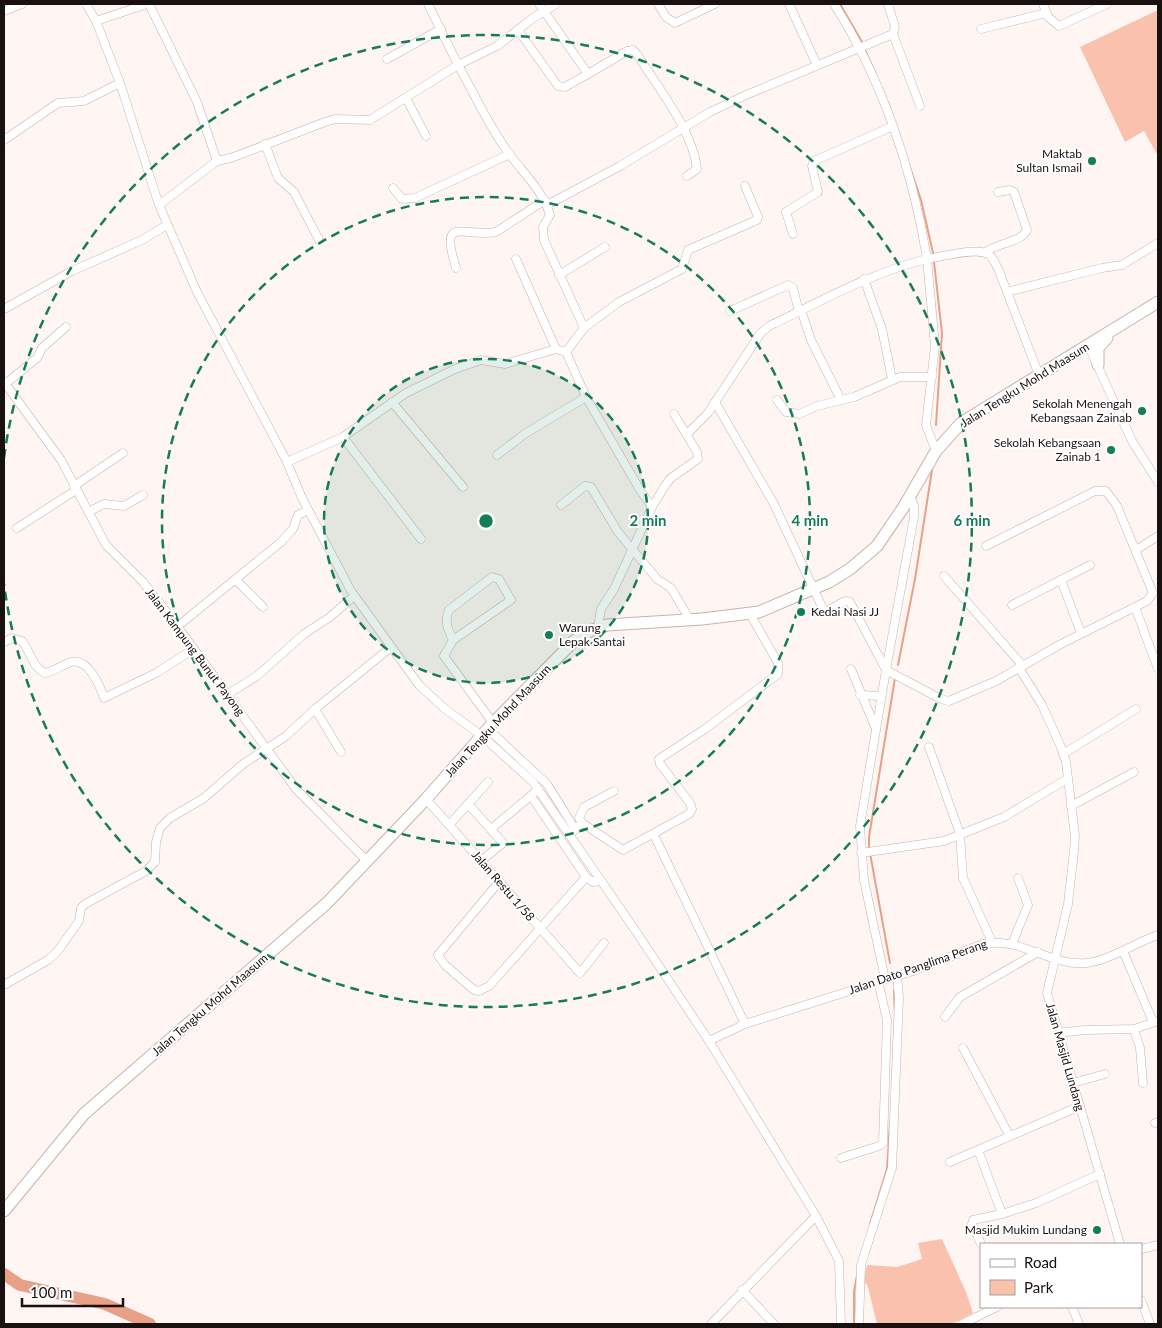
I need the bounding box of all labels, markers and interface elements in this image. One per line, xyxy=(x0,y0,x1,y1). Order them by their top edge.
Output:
place label: Maktab Sultan Ismail xyxy=(1016,146,1082,175)
marker: Maktab Sultan Ismail xyxy=(1086,155,1098,167)
street label: Jalan Tengku Mohd Maasum xyxy=(958,339,1092,430)
place label: Sekolah Menengah Kebangsaan Zainab xyxy=(1030,396,1132,425)
marker: Sekolah Menengah Kebangsaan Zainab xyxy=(1136,405,1148,417)
place label: Sekolah Kebangsaan Zainab 1 xyxy=(994,435,1101,464)
marker: Sekolah Kebangsaan Zainab 1 xyxy=(1105,444,1117,456)
text: 2 min xyxy=(629,511,667,529)
text: 4 min xyxy=(791,511,829,529)
text: 6 min xyxy=(953,511,991,529)
centre of rings xyxy=(477,512,495,530)
street label: Jalan Kampung Bunut Payong xyxy=(142,585,248,719)
place label: Kedai Nasi JJ xyxy=(811,604,879,619)
marker: Kedai Nasi JJ xyxy=(795,606,807,618)
place label: Warung Lepak Santai xyxy=(559,620,625,649)
marker: Warung Lepak Santai xyxy=(543,629,555,641)
street label: Jalan Tengku Mohd Maasum xyxy=(441,661,554,780)
street label: Jalan Restu 1/58 xyxy=(469,847,538,924)
street label: Jalan Dato Panglima Perang xyxy=(847,936,989,997)
street label: Jalan Tengku Mohd Maasum xyxy=(149,950,271,1059)
street label: Jalan Masjid Lundang xyxy=(1043,1001,1088,1113)
place label: Masjid Mukim Lundang xyxy=(965,1222,1087,1237)
marker: Masjid Mukim Lundang xyxy=(1091,1224,1103,1236)
legend xyxy=(980,1243,1142,1308)
text: Road xyxy=(1024,1253,1057,1271)
scale bar xyxy=(22,1276,124,1308)
text: Park xyxy=(1024,1278,1054,1296)
text: 100 m xyxy=(30,1283,72,1301)

